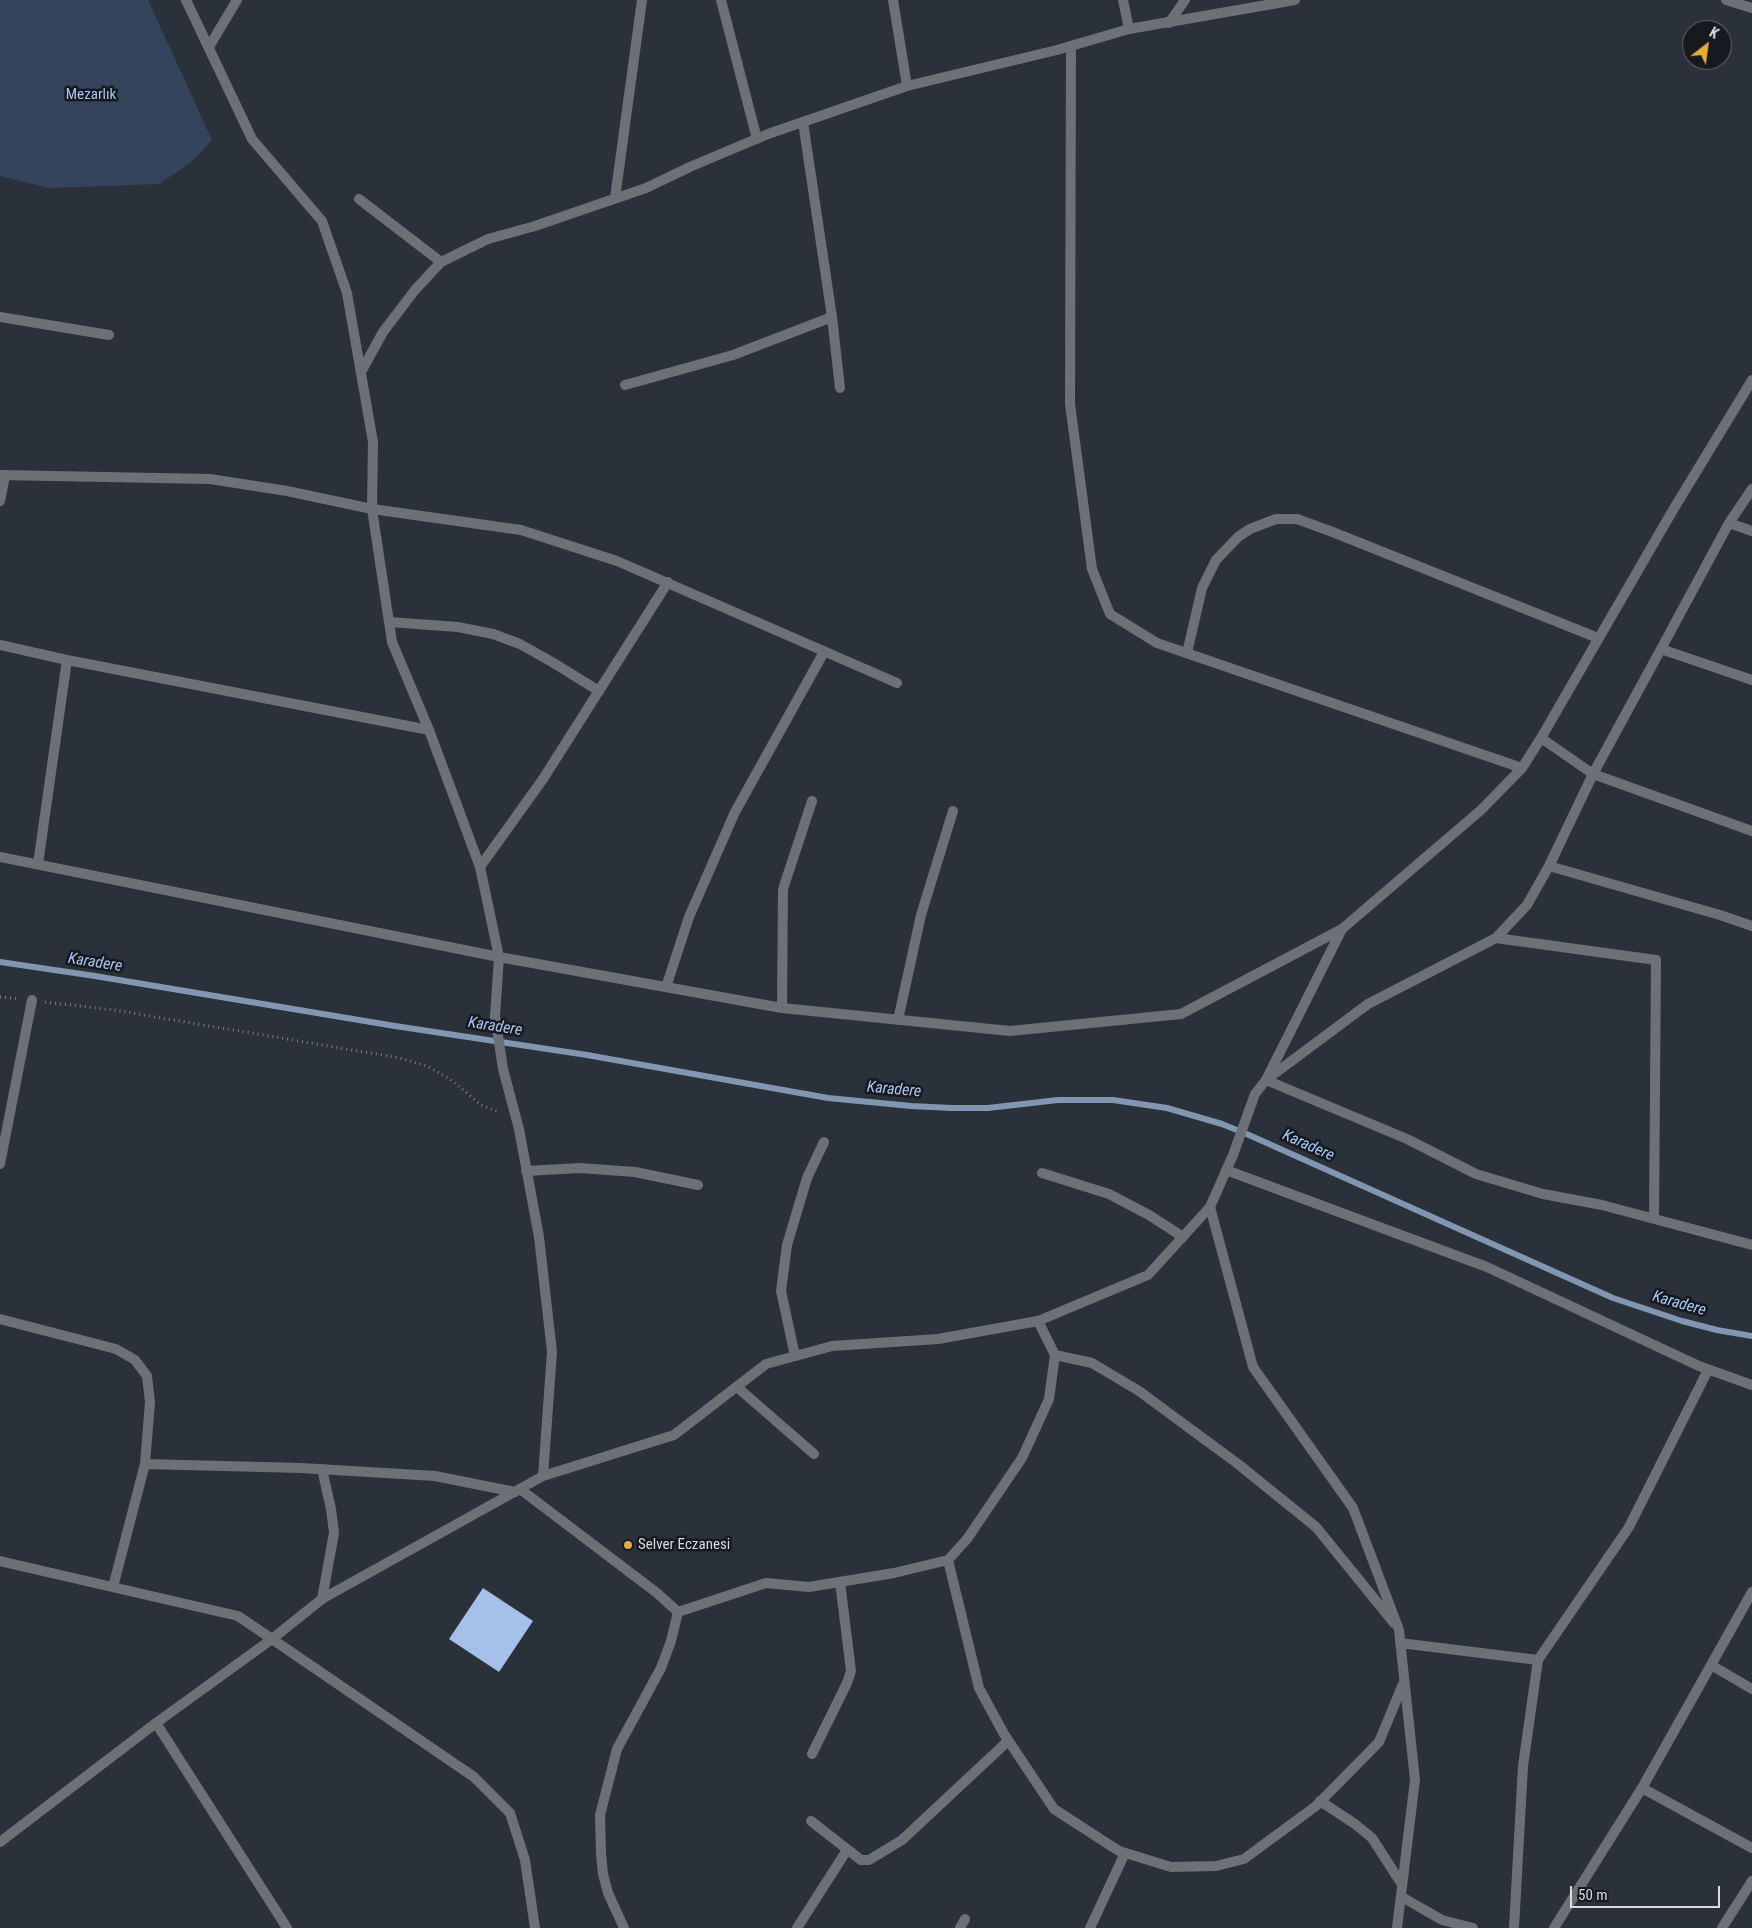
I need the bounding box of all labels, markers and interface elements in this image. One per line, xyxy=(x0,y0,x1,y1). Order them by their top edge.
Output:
north arrow xyxy=(1682,20,1732,70)
text: K xyxy=(1707,24,1721,42)
park label: Mezarlık xyxy=(66,86,116,104)
water label: Karadere xyxy=(67,949,123,977)
water label: Karadere xyxy=(467,1013,523,1041)
water label: Karadere xyxy=(866,1078,922,1102)
water label: Karadere xyxy=(1279,1126,1337,1166)
water label: Karadere xyxy=(1650,1287,1708,1321)
place label: Selver Eczanesi xyxy=(638,1536,730,1554)
marker: Selver Eczanesi xyxy=(622,1539,634,1551)
scale bar xyxy=(1572,1876,1722,1908)
text: 50 m xyxy=(1578,1886,1608,1904)

